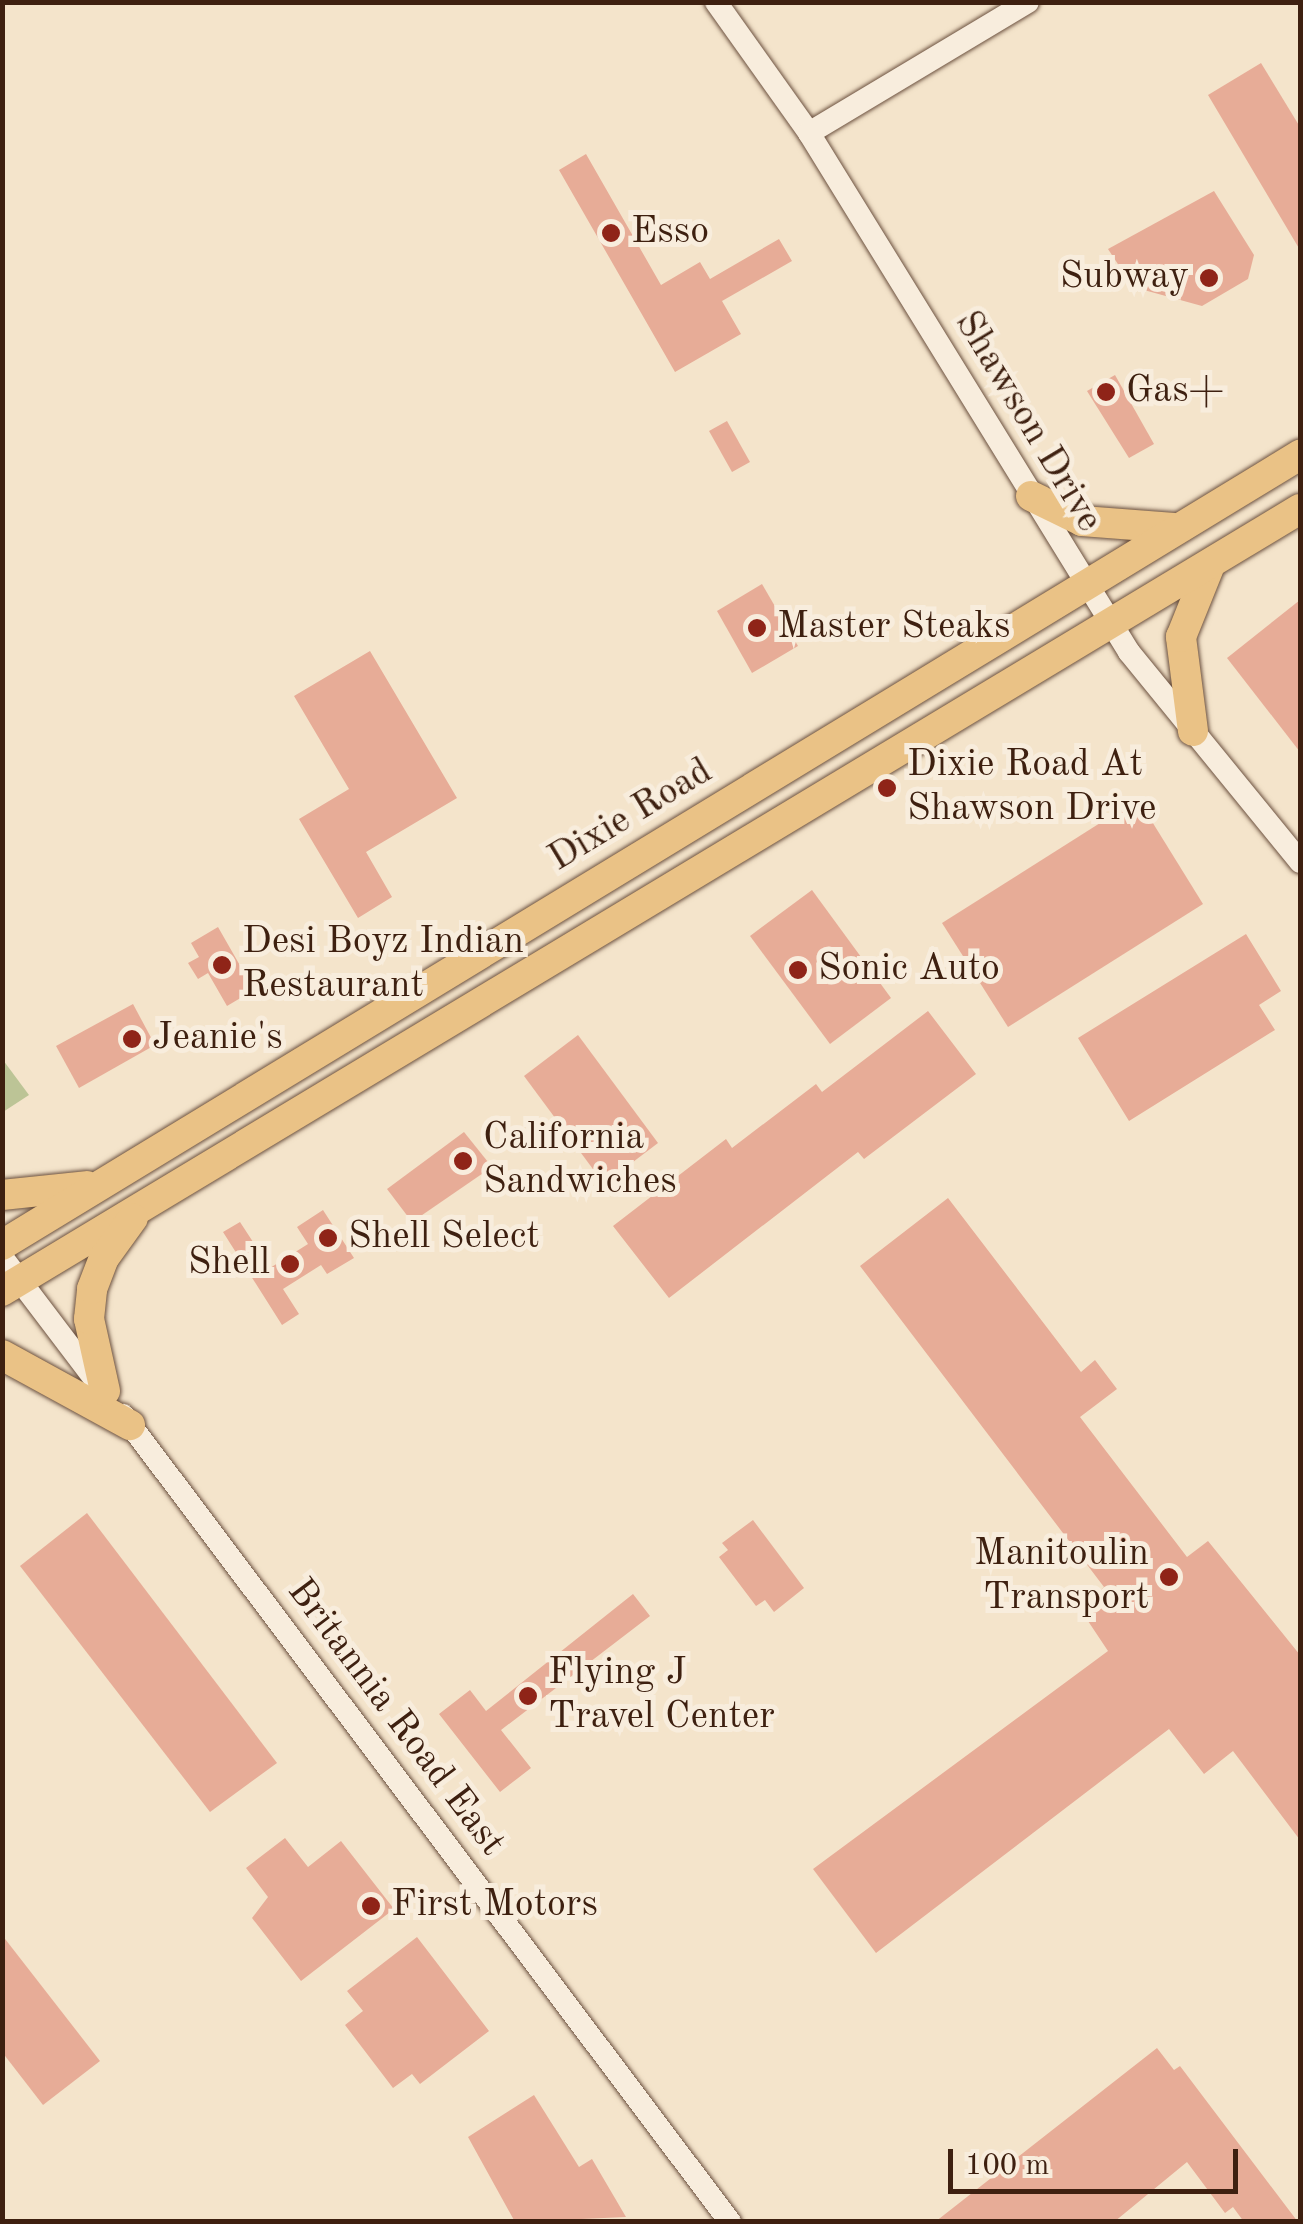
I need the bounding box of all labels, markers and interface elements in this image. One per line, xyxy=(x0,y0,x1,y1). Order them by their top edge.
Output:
place label: Esso xyxy=(631,210,709,256)
marker: Esso xyxy=(600,222,622,244)
place label: Subway xyxy=(1060,255,1189,301)
marker: Subway xyxy=(1198,267,1220,289)
street label: Shawson Drive xyxy=(943,303,1111,541)
place label: Gas+ xyxy=(1126,369,1224,415)
marker: Gas+ xyxy=(1095,381,1117,403)
place label: Master Steaks xyxy=(777,605,1010,651)
marker: Master Steaks xyxy=(746,617,768,639)
place label: Dixie Road At Shawson Drive xyxy=(907,743,1156,832)
street label: Dixie Road xyxy=(541,749,721,883)
marker: Dixie Road At Shawson Drive xyxy=(876,777,898,799)
place label: Desi Boyz Indian Restaurant xyxy=(242,920,524,1009)
place label: Sonic Auto xyxy=(818,947,1000,993)
marker: Desi Boyz Indian Restaurant xyxy=(211,954,233,976)
marker: Sonic Auto xyxy=(787,959,809,981)
place label: Jeanie's xyxy=(152,1016,283,1062)
marker: Jeanie's xyxy=(121,1028,143,1050)
place label: California Sandwiches xyxy=(483,1116,677,1206)
marker: California Sandwiches xyxy=(452,1150,474,1172)
place label: Shell Select xyxy=(348,1215,540,1261)
marker: Shell Select xyxy=(317,1227,339,1249)
place label: Shell xyxy=(188,1241,270,1287)
marker: Shell xyxy=(279,1253,301,1275)
place label: Manitoulin Transport xyxy=(974,1532,1149,1622)
marker: Manitoulin Transport xyxy=(1158,1566,1180,1588)
street label: Britannia Road East xyxy=(276,1571,514,1865)
place label: Flying J Travel Center xyxy=(548,1651,775,1740)
marker: Flying J Travel Center xyxy=(517,1685,539,1707)
place label: First Motors xyxy=(391,1883,598,1929)
marker: First Motors xyxy=(360,1895,382,1917)
scale bar xyxy=(953,2129,1243,2191)
text: 100 m xyxy=(965,2151,1049,2181)

